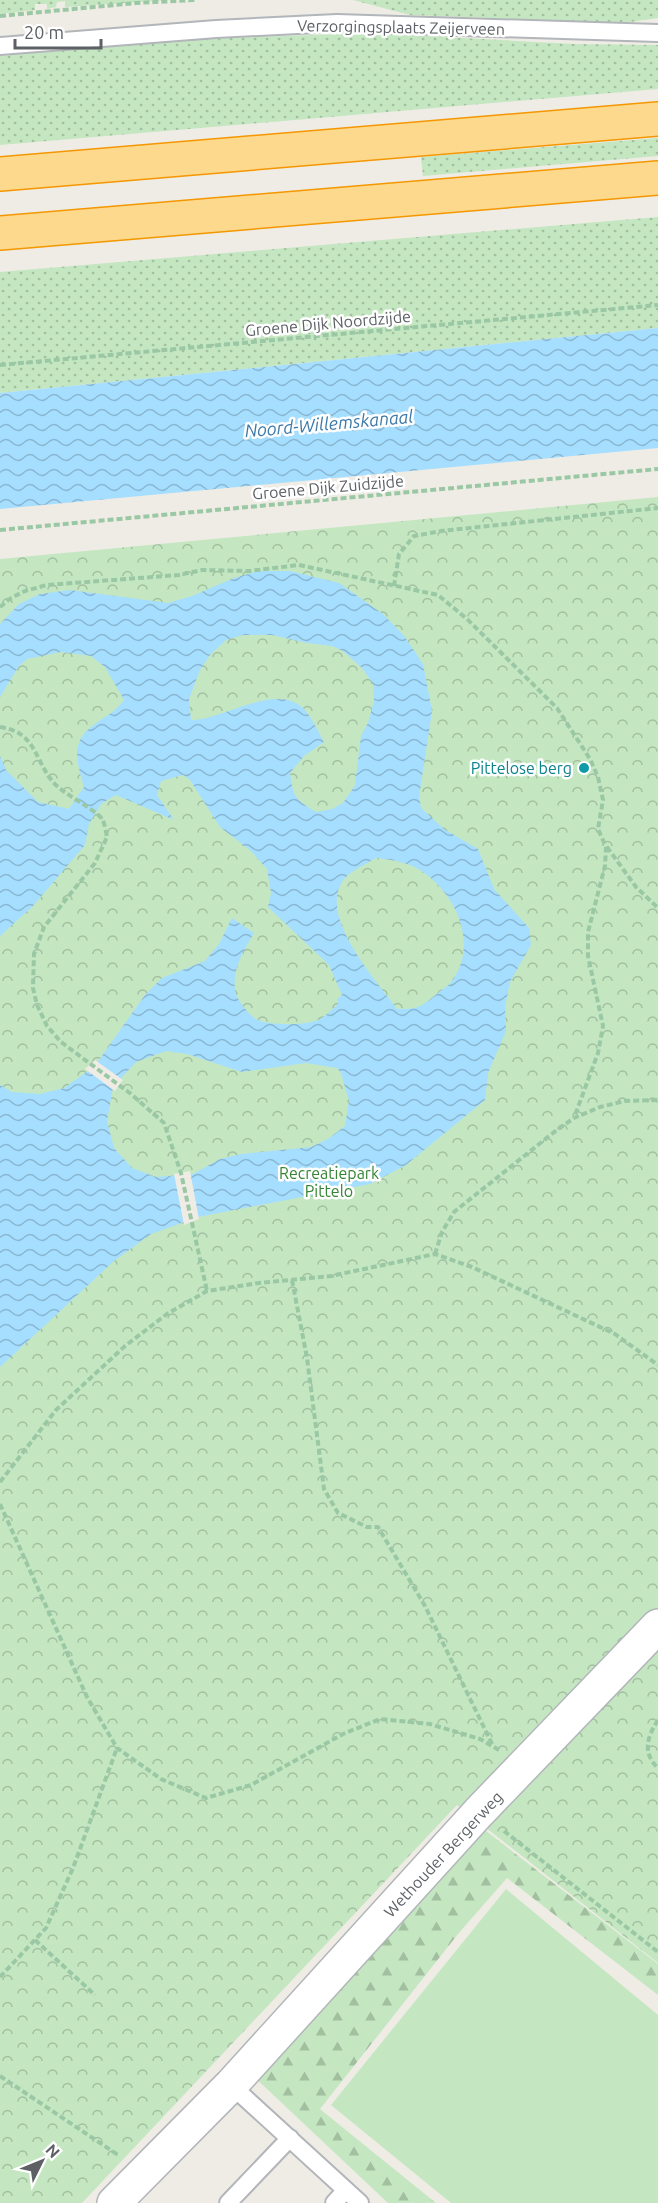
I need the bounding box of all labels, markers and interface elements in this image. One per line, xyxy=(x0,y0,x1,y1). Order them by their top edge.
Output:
scale bar xyxy=(15,12,100,50)
street label: Verzorgingsplaats Zeijerveen xyxy=(297,16,505,38)
text: 20 m xyxy=(24,22,64,42)
street label: Groene Dijk Noordzijde xyxy=(244,307,412,339)
water label: Noord-Willemskanaal xyxy=(244,406,414,440)
street label: Groene Dijk Zuidzijde xyxy=(252,471,404,503)
place label: Pittelose berg xyxy=(471,759,572,777)
marker: Pittelose berg xyxy=(577,761,591,775)
park label: Recreatiepark Pittelo xyxy=(279,1164,379,1200)
street label: Wethouder Bergerweg xyxy=(380,1787,506,1921)
north arrow xyxy=(12,2131,72,2191)
text: N xyxy=(42,2140,64,2161)

